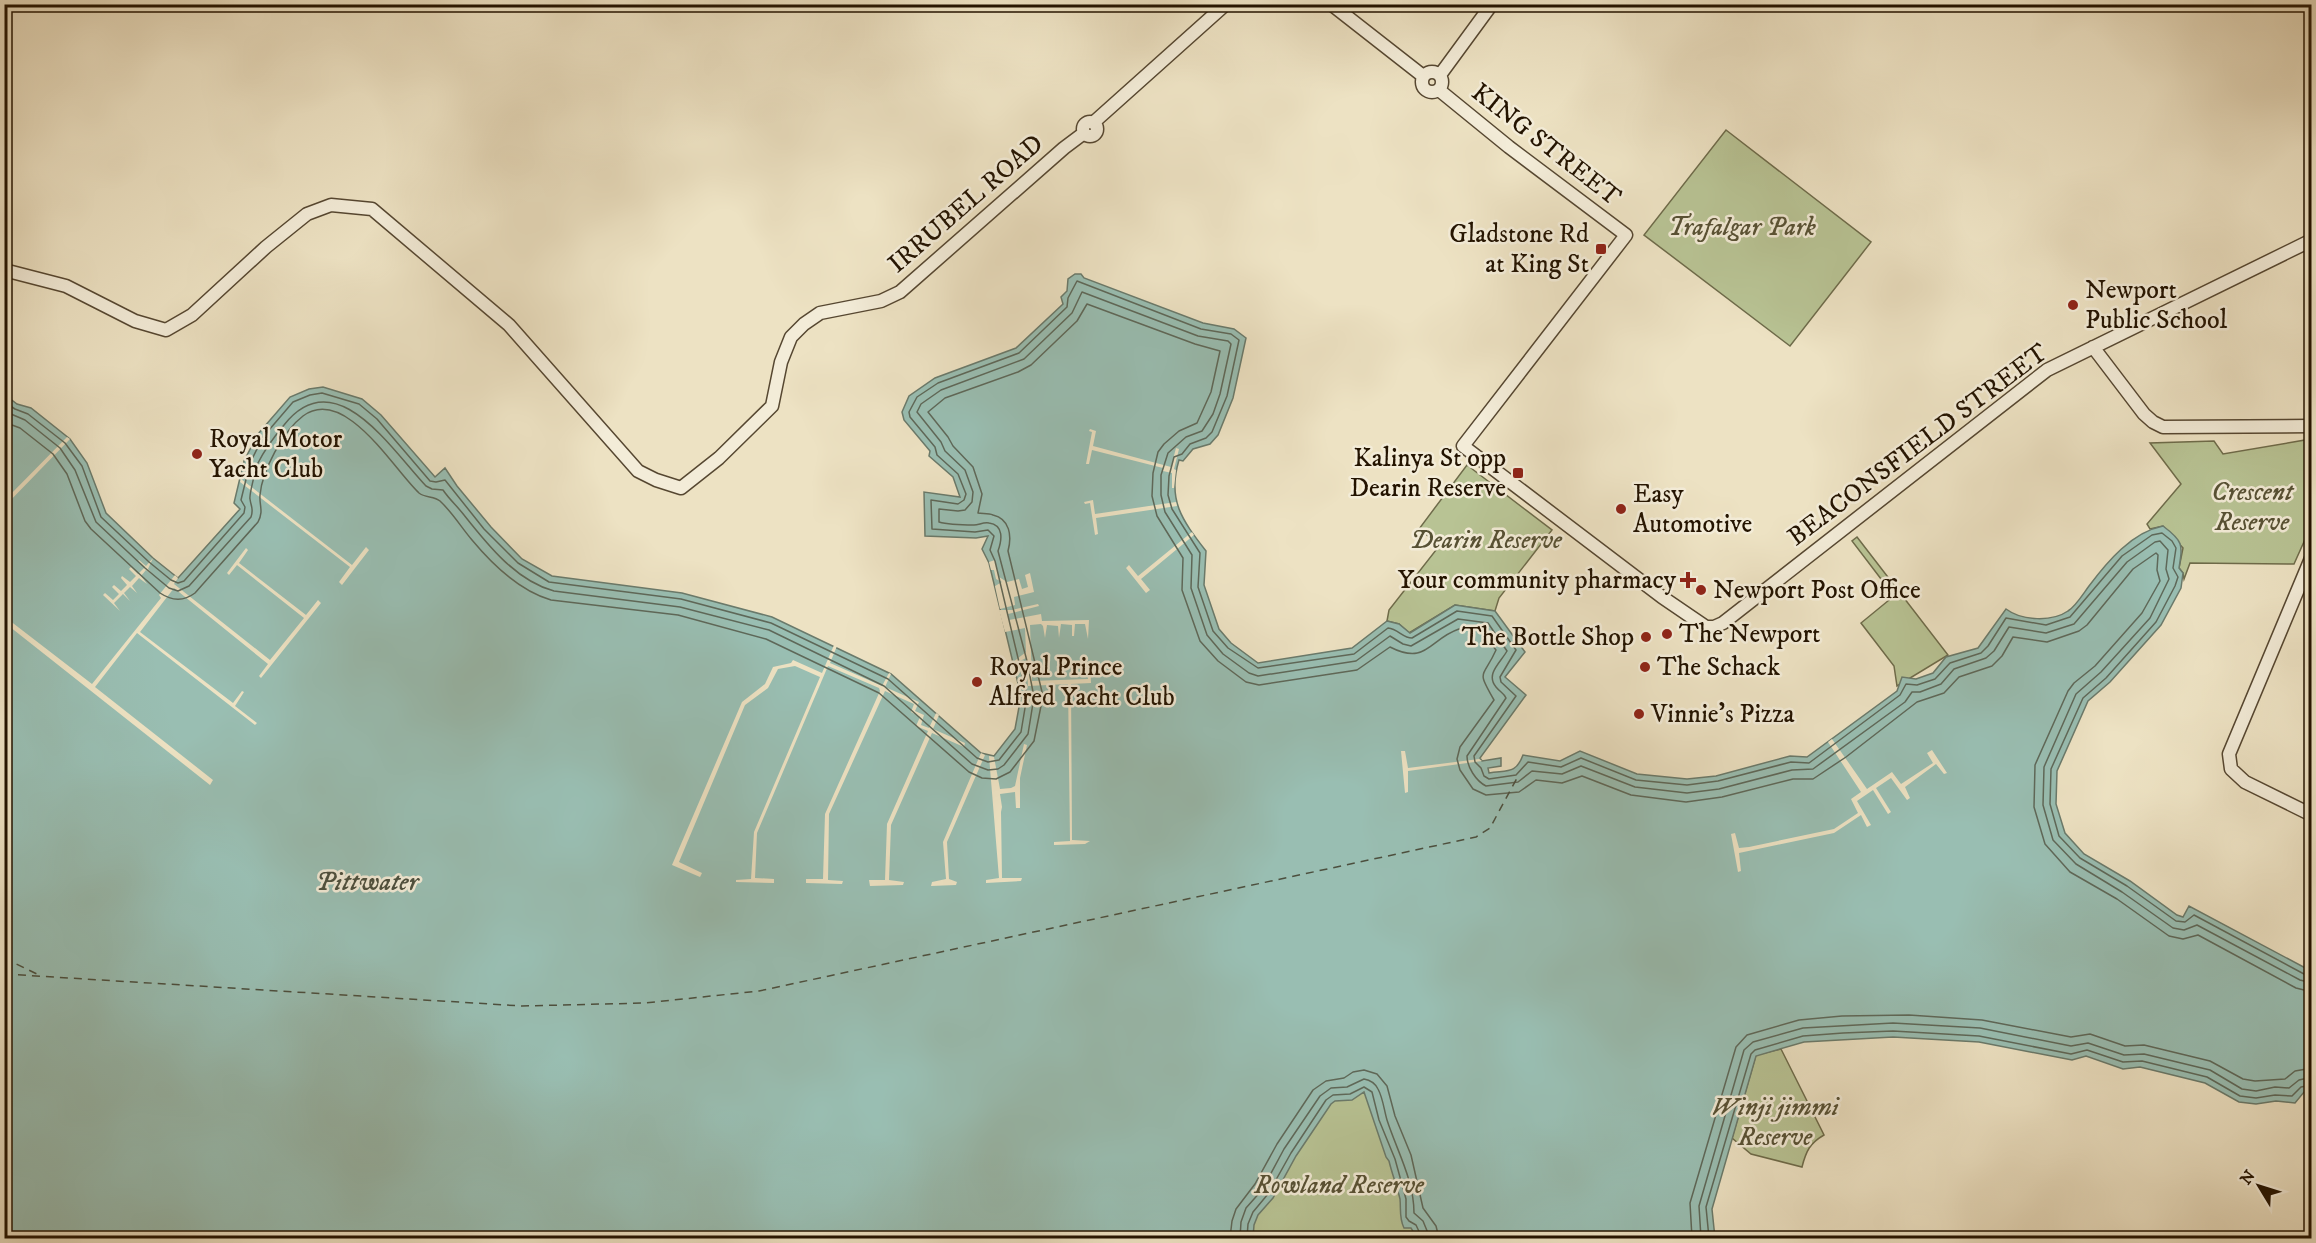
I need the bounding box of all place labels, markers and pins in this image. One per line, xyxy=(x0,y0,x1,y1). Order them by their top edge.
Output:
place label: Gladstone Rd at King St xyxy=(1449,218,1589,281)
marker: Gladstone Rd at King St xyxy=(1594,242,1608,256)
place label: Newport Public School xyxy=(2085,274,2228,337)
marker: Newport Public School xyxy=(2066,298,2080,312)
place label: Royal Motor Yacht Club xyxy=(209,423,343,486)
place label: Kalinya St opp Dearin Reserve xyxy=(1350,442,1506,505)
marker: Royal Motor Yacht Club xyxy=(190,447,204,461)
marker: Kalinya St opp Dearin Reserve xyxy=(1511,466,1525,480)
place label: Easy Automotive xyxy=(1633,478,1752,541)
marker: Easy Automotive xyxy=(1614,502,1628,516)
place label: Your community pharmacy xyxy=(1398,564,1677,597)
marker: Your community pharmacy xyxy=(1681,573,1695,587)
place label: Newport Post Office xyxy=(1713,574,1921,607)
marker: Newport Post Office xyxy=(1694,583,1708,597)
place label: The Newport xyxy=(1679,618,1820,651)
place label: The Bottle Shop xyxy=(1462,621,1634,654)
marker: The Newport xyxy=(1660,627,1674,641)
marker: The Bottle Shop xyxy=(1639,630,1653,644)
place label: Royal Prince Alfred Yacht Club xyxy=(989,651,1175,714)
place label: The Schack xyxy=(1657,651,1780,684)
marker: The Schack xyxy=(1638,660,1652,674)
marker: Royal Prince Alfred Yacht Club xyxy=(970,675,984,689)
place label: Vinnie’s Pizza xyxy=(1650,698,1795,731)
marker: Vinnie’s Pizza xyxy=(1632,707,1646,721)

